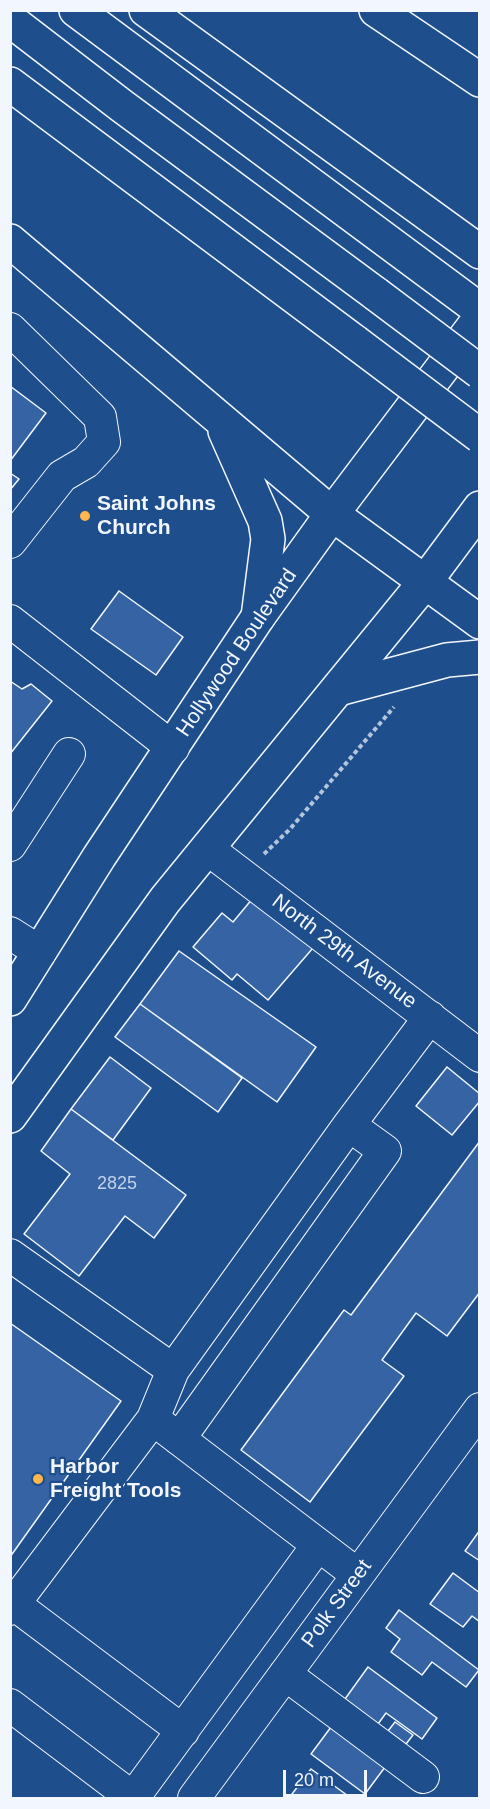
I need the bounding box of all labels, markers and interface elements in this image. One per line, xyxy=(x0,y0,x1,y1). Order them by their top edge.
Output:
place label: Saint Johns Church xyxy=(97,491,216,541)
marker: Saint Johns Church xyxy=(78,509,92,523)
street label: Hollywood Boulevard xyxy=(171,564,303,742)
street label: North 29th Avenue xyxy=(267,889,421,1015)
house number: 2825 xyxy=(97,1173,137,1195)
place label: Harbor Freight Tools xyxy=(50,1454,181,1504)
marker: Harbor Freight Tools xyxy=(31,1472,45,1486)
street label: Polk Street xyxy=(297,1555,377,1653)
scale bar xyxy=(286,1758,370,1796)
text: 20 m xyxy=(294,1770,334,1790)

